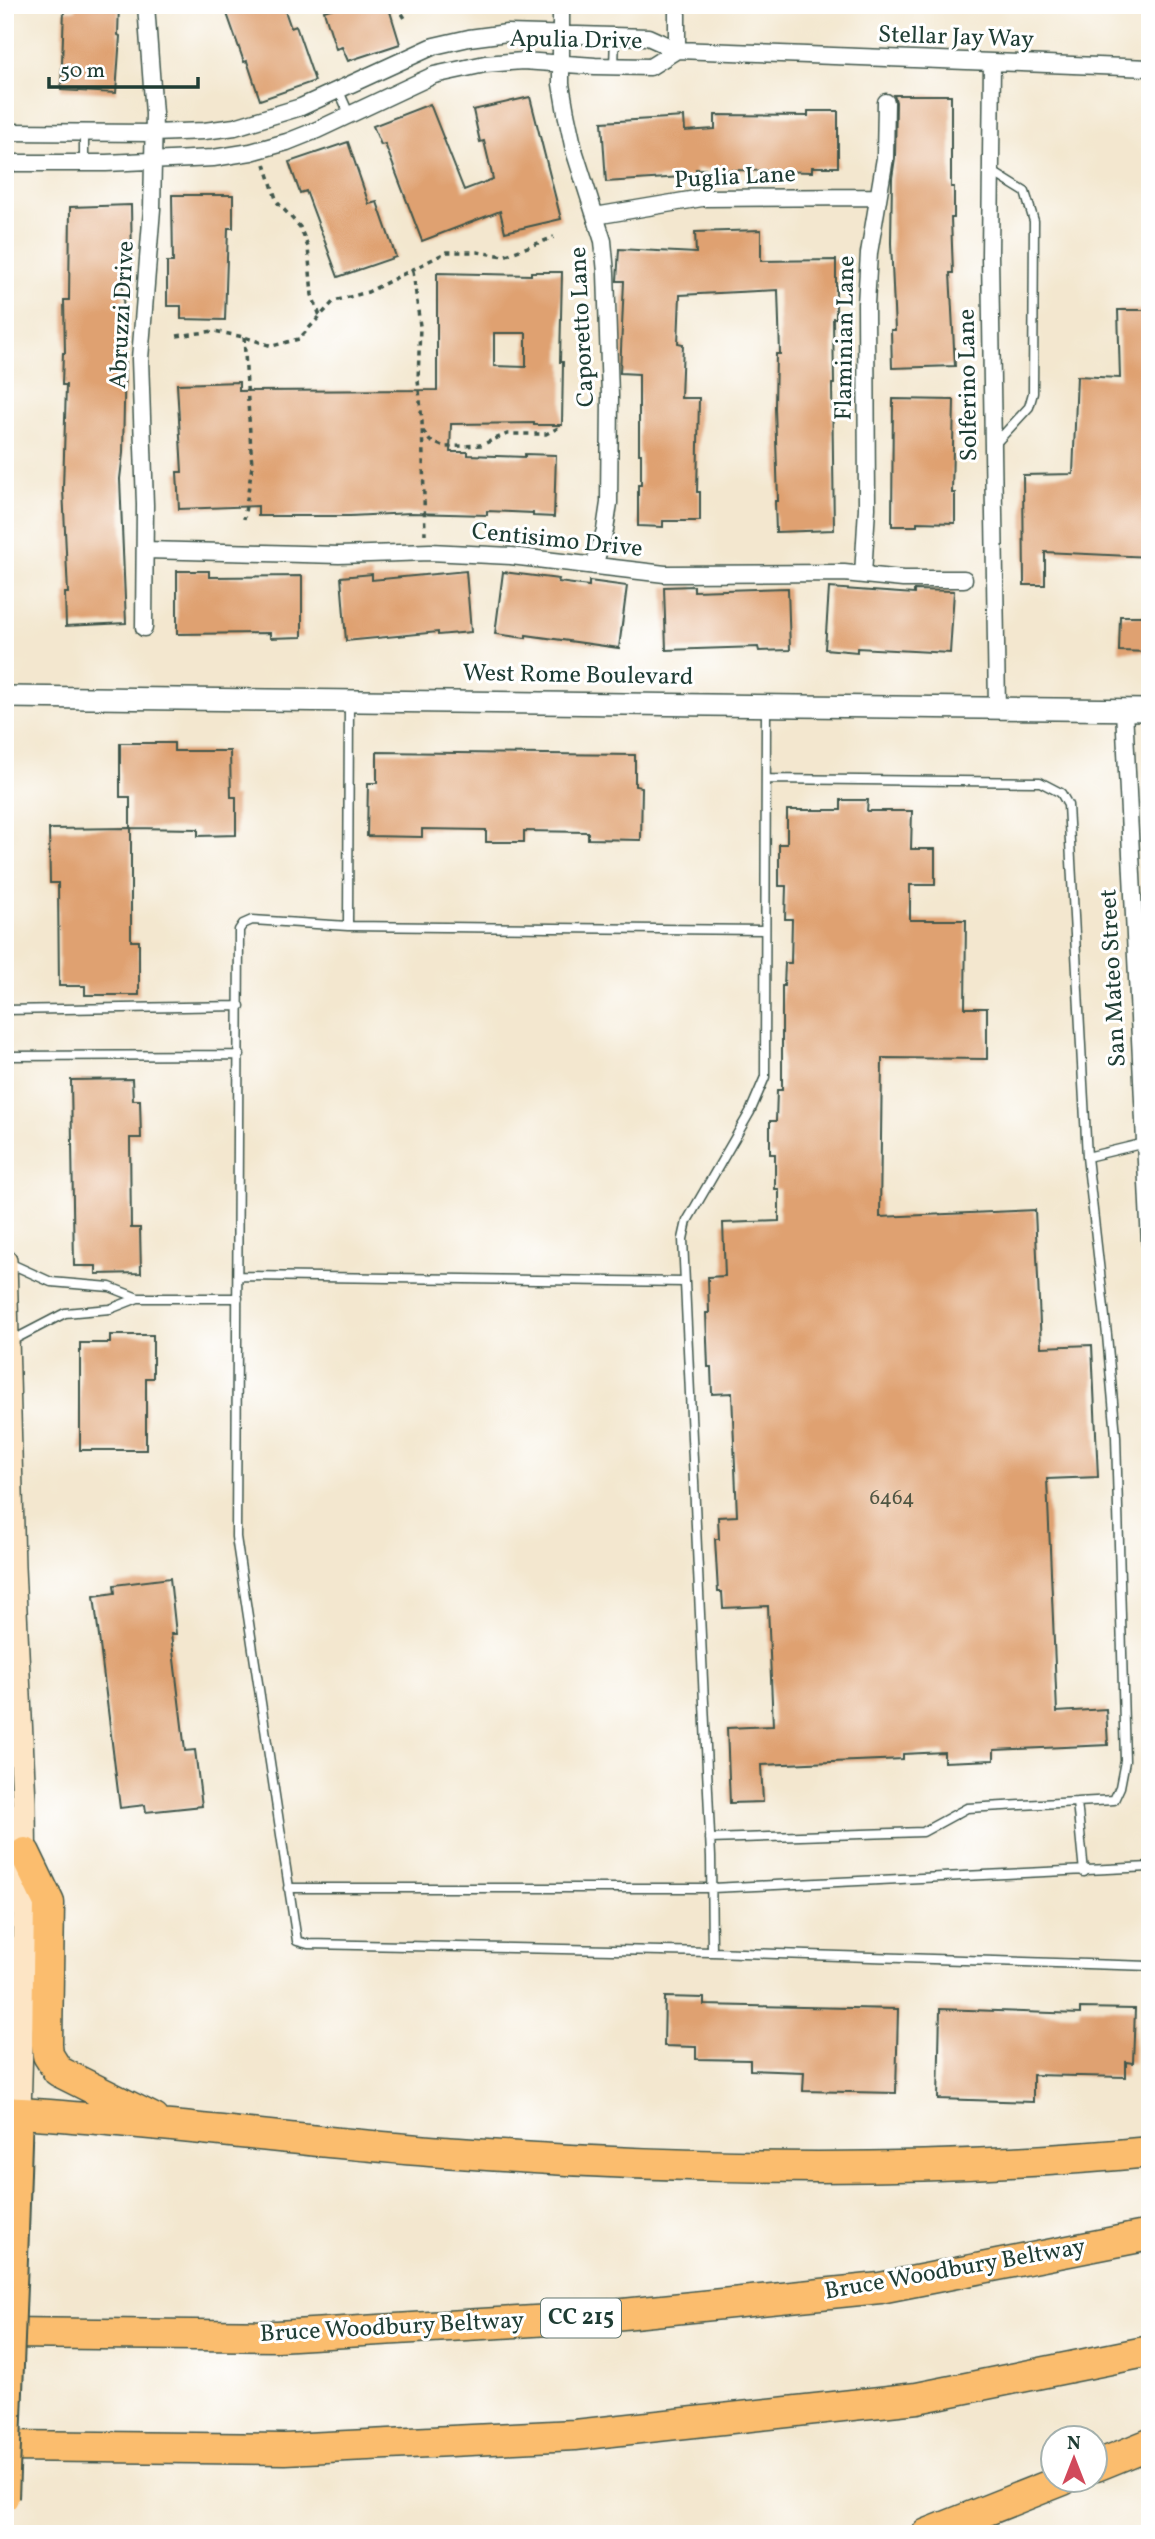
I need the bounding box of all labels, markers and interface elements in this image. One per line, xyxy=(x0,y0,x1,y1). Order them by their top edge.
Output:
street label: Stellar Jay Way xyxy=(877,18,1035,58)
street label: Apulia Drive xyxy=(509,23,643,59)
scale bar xyxy=(49,46,198,90)
text: 50 m xyxy=(60,57,105,86)
street label: Puglia Lane xyxy=(673,158,797,198)
street label: Abruzzi Drive xyxy=(102,240,144,390)
street label: Caporetto Lane xyxy=(562,246,604,408)
street label: Flaminian Lane xyxy=(828,255,864,421)
street label: Solferino Lane xyxy=(951,308,987,462)
street label: Centisimo Drive xyxy=(470,515,644,567)
street label: West Rome Boulevard xyxy=(462,657,694,695)
street label: San Mateo Street xyxy=(1092,888,1136,1068)
house number: 6464 xyxy=(870,1484,914,1513)
street label: Bruce Woodbury Beltway xyxy=(822,2230,1088,2310)
road number: CC 215 xyxy=(541,2298,621,2338)
street label: Bruce Woodbury Beltway xyxy=(259,2304,525,2352)
north arrow xyxy=(1040,2424,1110,2494)
text: N xyxy=(1067,2431,1081,2457)

